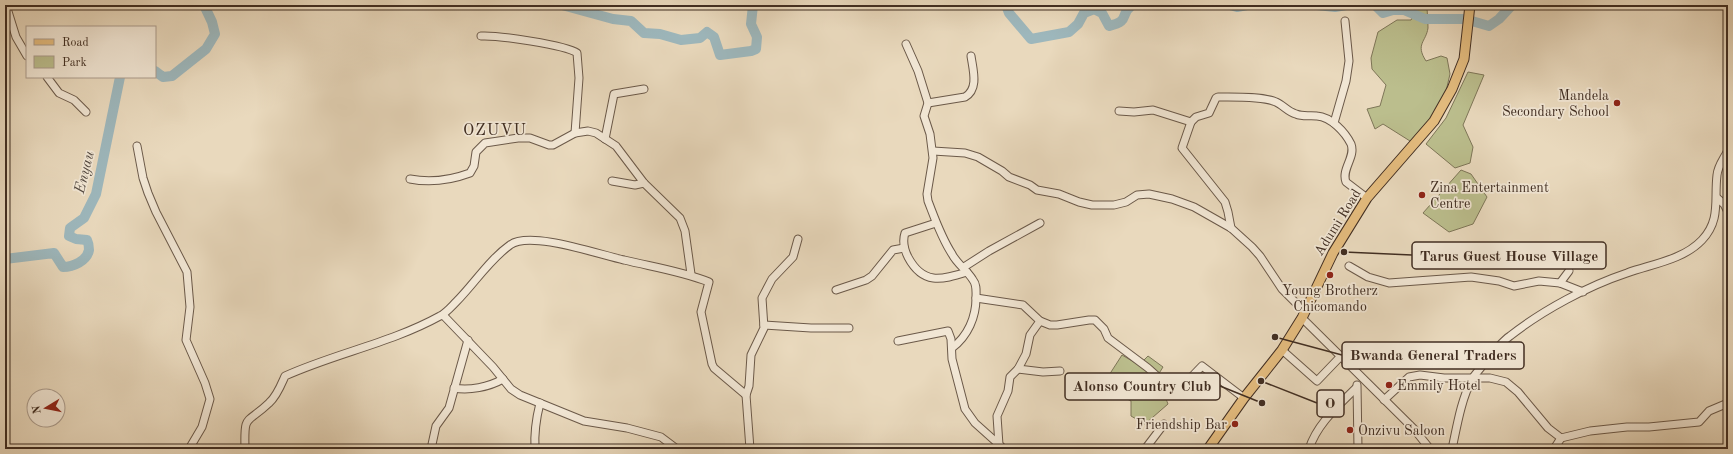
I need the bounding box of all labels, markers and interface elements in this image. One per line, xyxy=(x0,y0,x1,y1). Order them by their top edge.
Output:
legend xyxy=(26,26,156,78)
text: Road xyxy=(62,37,89,49)
text: Park xyxy=(62,57,87,69)
place label: Mandela Secondary School xyxy=(1502,89,1609,119)
marker: Mandela Secondary School xyxy=(1612,98,1622,108)
district label: OZUVU xyxy=(463,123,527,139)
water label: Enyau xyxy=(73,149,98,196)
place label: Zina Entertainment Centre xyxy=(1430,181,1549,211)
street label: Adumi Road xyxy=(1312,187,1364,258)
marker: Zina Entertainment Centre xyxy=(1417,190,1427,200)
callout: Tarus Guest House Village xyxy=(1412,242,1606,269)
text: Tarus Guest House Village xyxy=(1420,250,1598,265)
marker: Young Brotherz Chicomando xyxy=(1325,270,1335,280)
place label: Young Brotherz Chicomando xyxy=(1282,284,1378,314)
callout: Bwanda General Traders xyxy=(1342,342,1524,369)
text: Bwanda General Traders xyxy=(1350,349,1516,364)
callout: Alonso Country Club xyxy=(1065,373,1220,400)
place label: Emmily Hotel xyxy=(1397,379,1481,393)
text: Alonso Country Club xyxy=(1073,380,1211,395)
marker: Emmily Hotel xyxy=(1384,380,1394,390)
north arrow xyxy=(26,388,66,428)
callout: O xyxy=(1317,390,1344,417)
text: O xyxy=(1325,397,1335,412)
text: N xyxy=(31,404,44,415)
place label: Friendship Bar xyxy=(1136,418,1227,432)
marker: Friendship Bar xyxy=(1230,419,1240,429)
place label: Onzivu Saloon xyxy=(1358,424,1445,438)
marker: Onzivu Saloon xyxy=(1345,425,1355,435)

